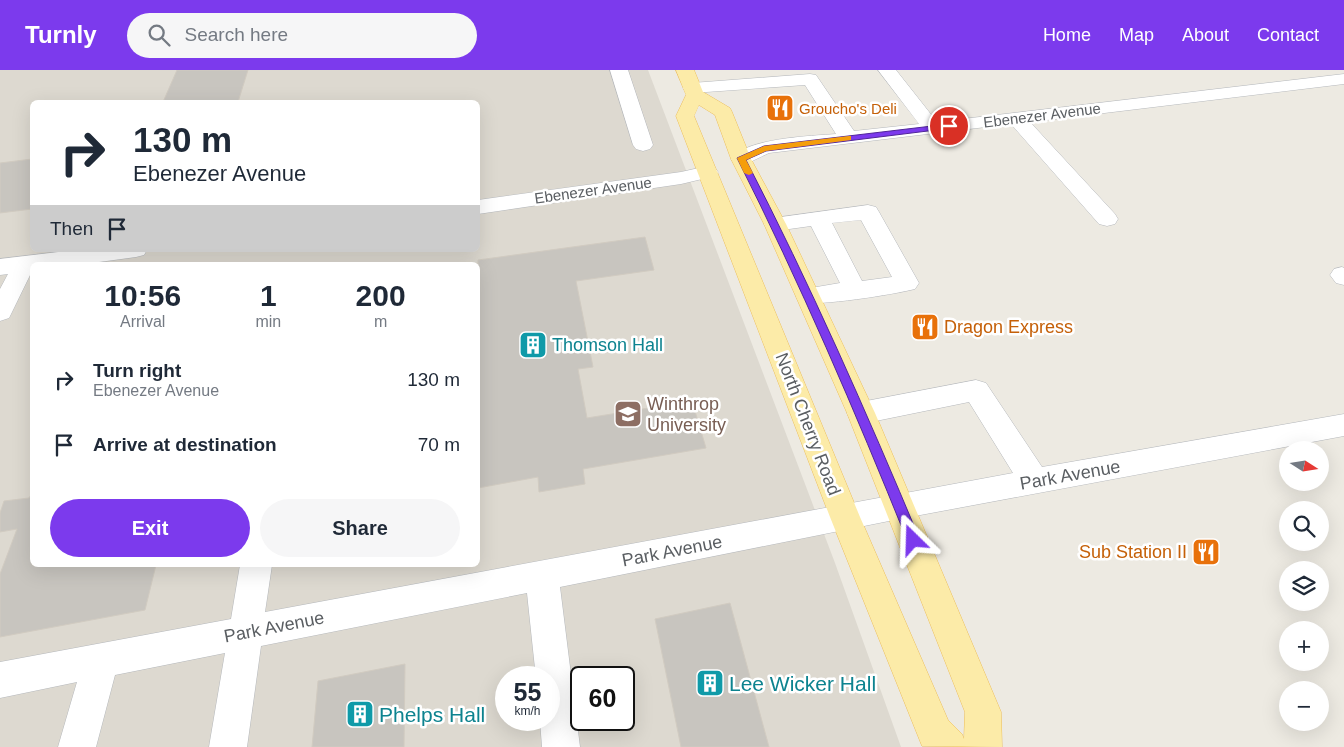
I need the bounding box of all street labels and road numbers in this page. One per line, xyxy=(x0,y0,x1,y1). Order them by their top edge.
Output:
street label: Ebenezer Avenue xyxy=(982,99,1102,131)
street label: Ebenezer Avenue xyxy=(533,173,653,207)
street label: North Cherry Road xyxy=(772,350,844,498)
street label: Park Avenue xyxy=(1018,456,1122,494)
street label: Park Avenue xyxy=(620,531,724,571)
street label: Park Avenue xyxy=(222,607,326,647)

